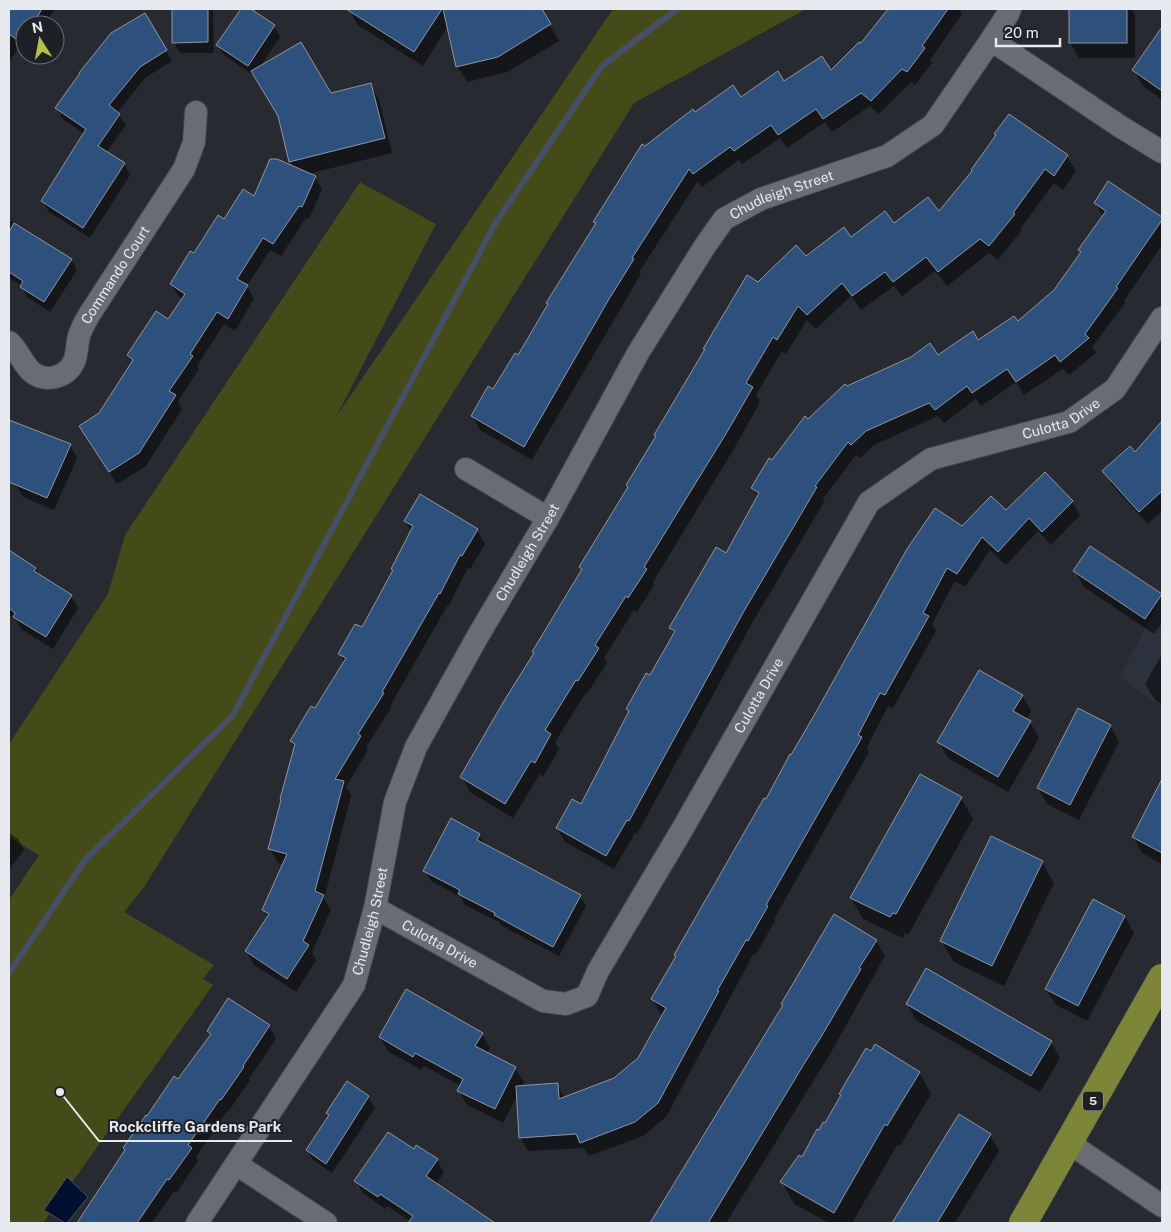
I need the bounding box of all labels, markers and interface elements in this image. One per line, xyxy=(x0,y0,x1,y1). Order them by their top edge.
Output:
north arrow xyxy=(15,15,65,65)
scale bar xyxy=(996,15,1060,47)
text: N xyxy=(31,18,44,36)
text: 20 m xyxy=(1004,24,1039,41)
street label: Chudleigh Street xyxy=(727,167,836,223)
street label: Commando Court xyxy=(78,223,153,327)
street label: Culotta Drive xyxy=(1020,394,1103,442)
street label: Chudleigh Street xyxy=(492,501,562,604)
street label: Culotta Drive xyxy=(731,655,786,736)
street label: Chudleigh Street xyxy=(349,866,391,977)
street label: Culotta Drive xyxy=(399,916,481,971)
road number: 5 xyxy=(1083,1092,1103,1110)
callout: Rockcliffe Gardens Park xyxy=(99,1111,292,1141)
text: Rockcliffe Gardens Park xyxy=(109,1118,282,1135)

